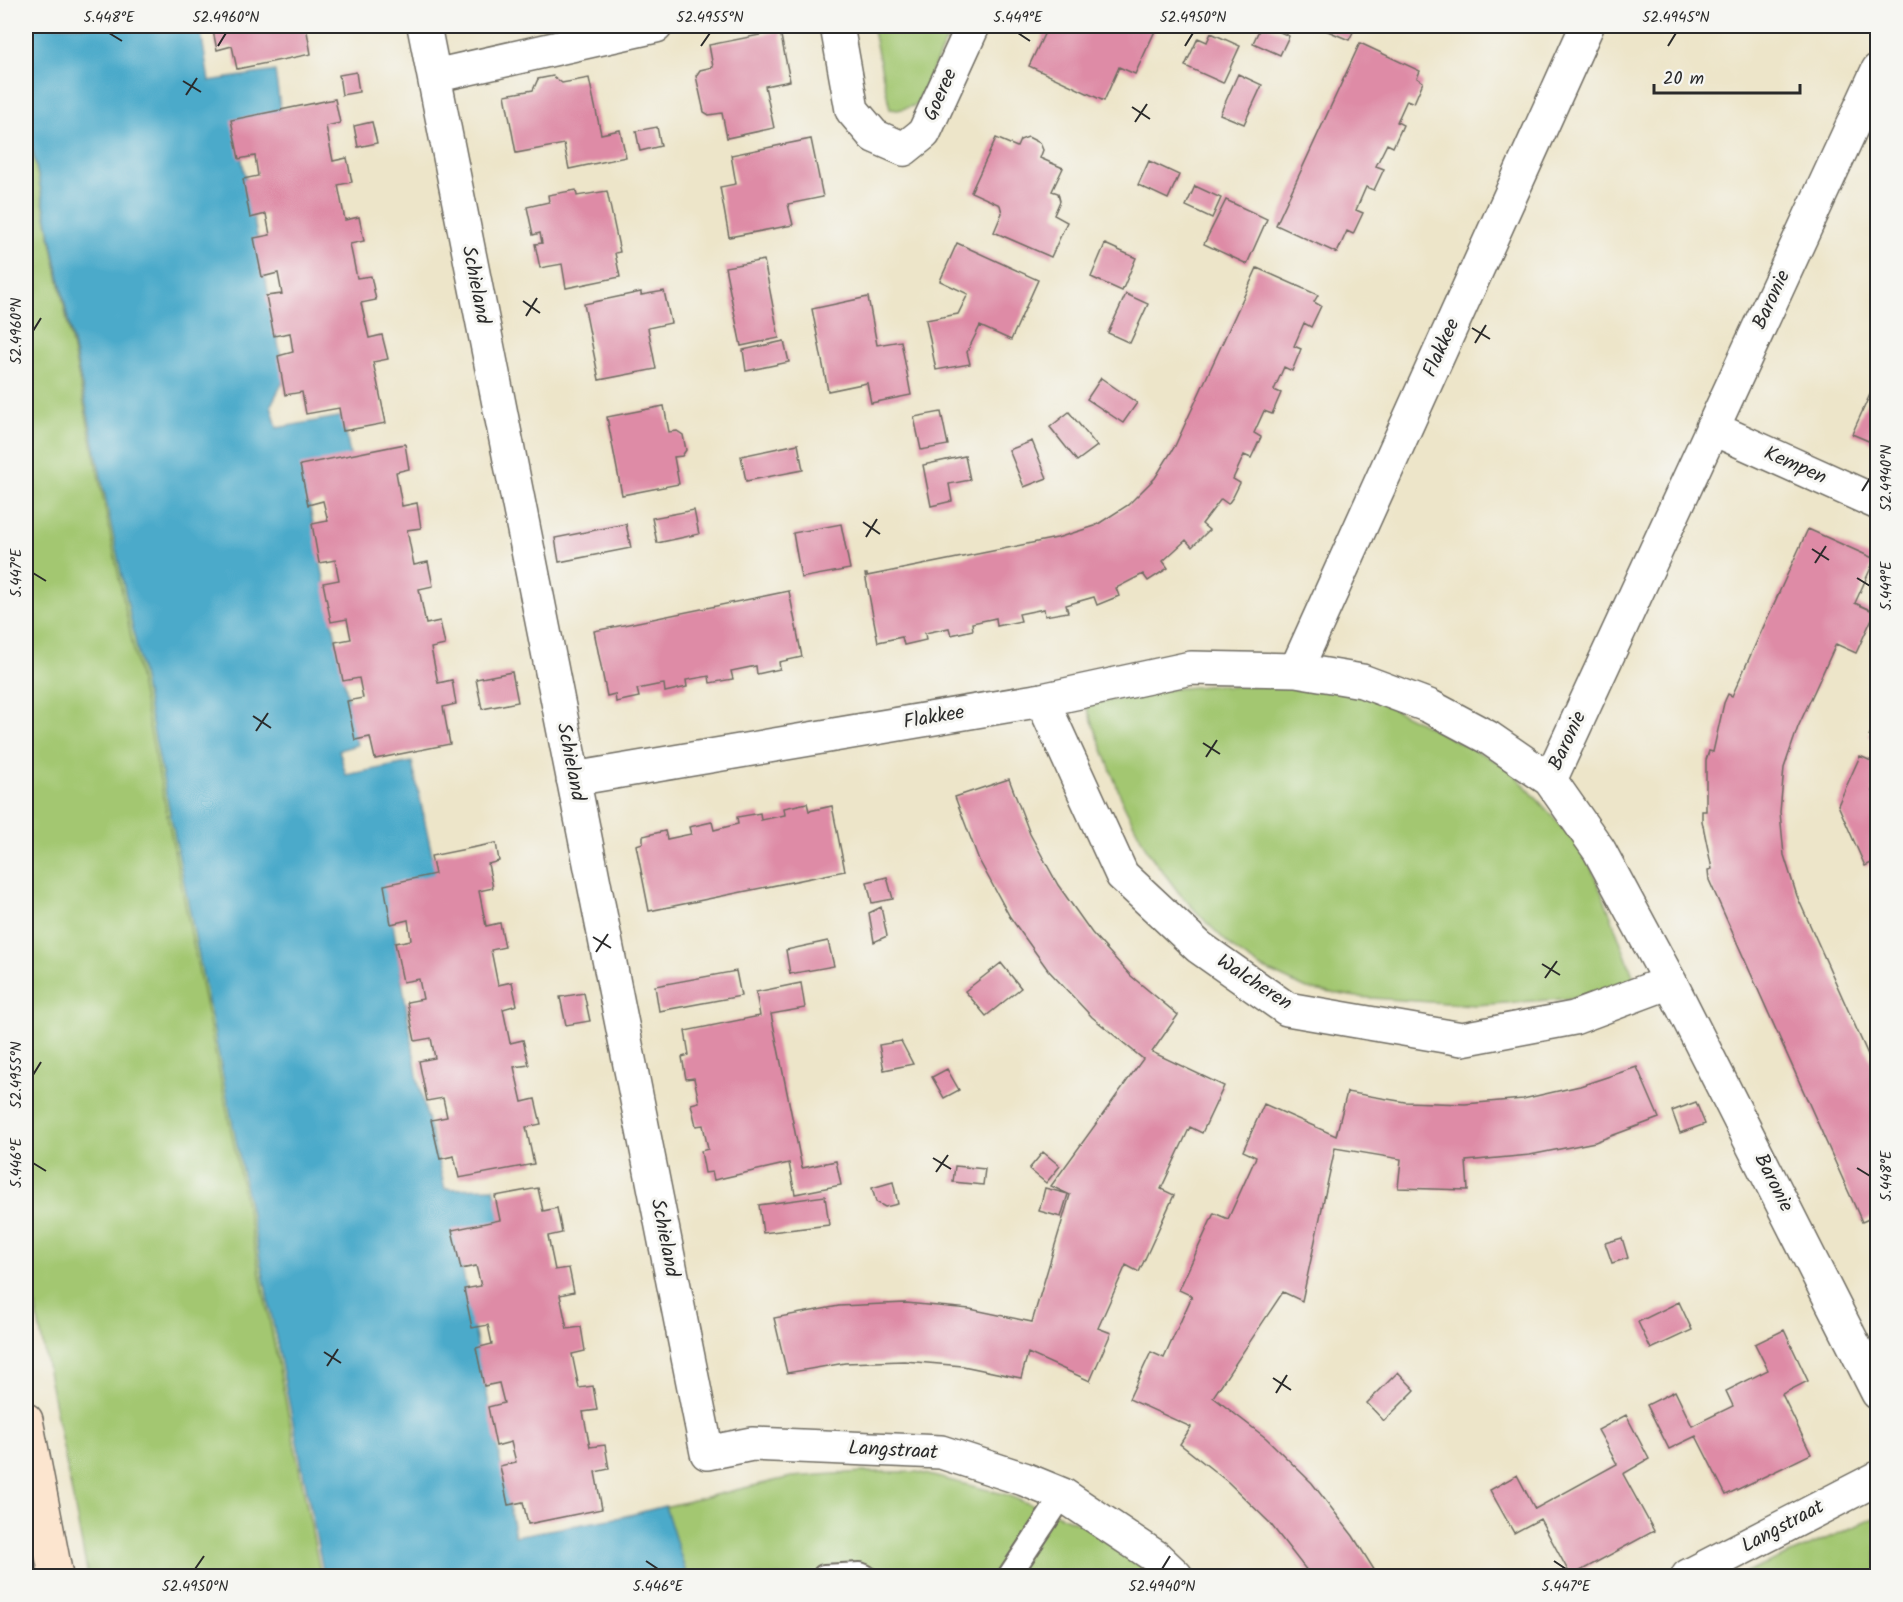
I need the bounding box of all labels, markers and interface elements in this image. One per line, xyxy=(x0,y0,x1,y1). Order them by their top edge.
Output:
text: 5.448°E xyxy=(83,6,136,30)
text: 52.4960°N xyxy=(193,6,260,30)
text: 52.4955°N xyxy=(676,6,744,30)
text: 5.449°E xyxy=(993,6,1044,30)
text: 52.4950°N xyxy=(1160,6,1226,30)
text: 52.4945°N xyxy=(1642,6,1710,30)
scale bar xyxy=(1654,57,1800,95)
street label: Goeree xyxy=(915,63,967,127)
text: 20 m xyxy=(1663,65,1704,94)
street label: Schieland xyxy=(452,243,498,328)
street label: Baronie xyxy=(1744,265,1800,335)
text: 52.4960°N xyxy=(5,298,29,365)
street label: Flakkee xyxy=(1415,313,1469,383)
street label: Kempen xyxy=(1758,438,1832,494)
text: 52.4940°N xyxy=(1875,445,1899,511)
text: 5.447°E xyxy=(5,547,29,597)
text: 5.449°E xyxy=(1875,560,1899,611)
street label: Flakkee xyxy=(901,697,967,739)
street label: Baronie xyxy=(1540,706,1596,776)
street label: Schieland xyxy=(547,720,593,805)
street label: Walcheren xyxy=(1210,946,1298,1020)
text: 52.4955°N xyxy=(5,1041,29,1109)
text: 5.446°E xyxy=(5,1137,29,1188)
street label: Baronie xyxy=(1745,1148,1801,1218)
text: 5.448°E xyxy=(1875,1149,1899,1202)
street label: Schieland xyxy=(641,1196,687,1281)
street label: Langstraat xyxy=(847,1433,939,1469)
street label: Langstraat xyxy=(1736,1492,1830,1562)
text: 52.4950°N xyxy=(162,1575,228,1599)
text: 5.446°E xyxy=(633,1575,684,1599)
text: 52.4940°N xyxy=(1129,1575,1195,1599)
text: 5.447°E xyxy=(1542,1575,1592,1599)

